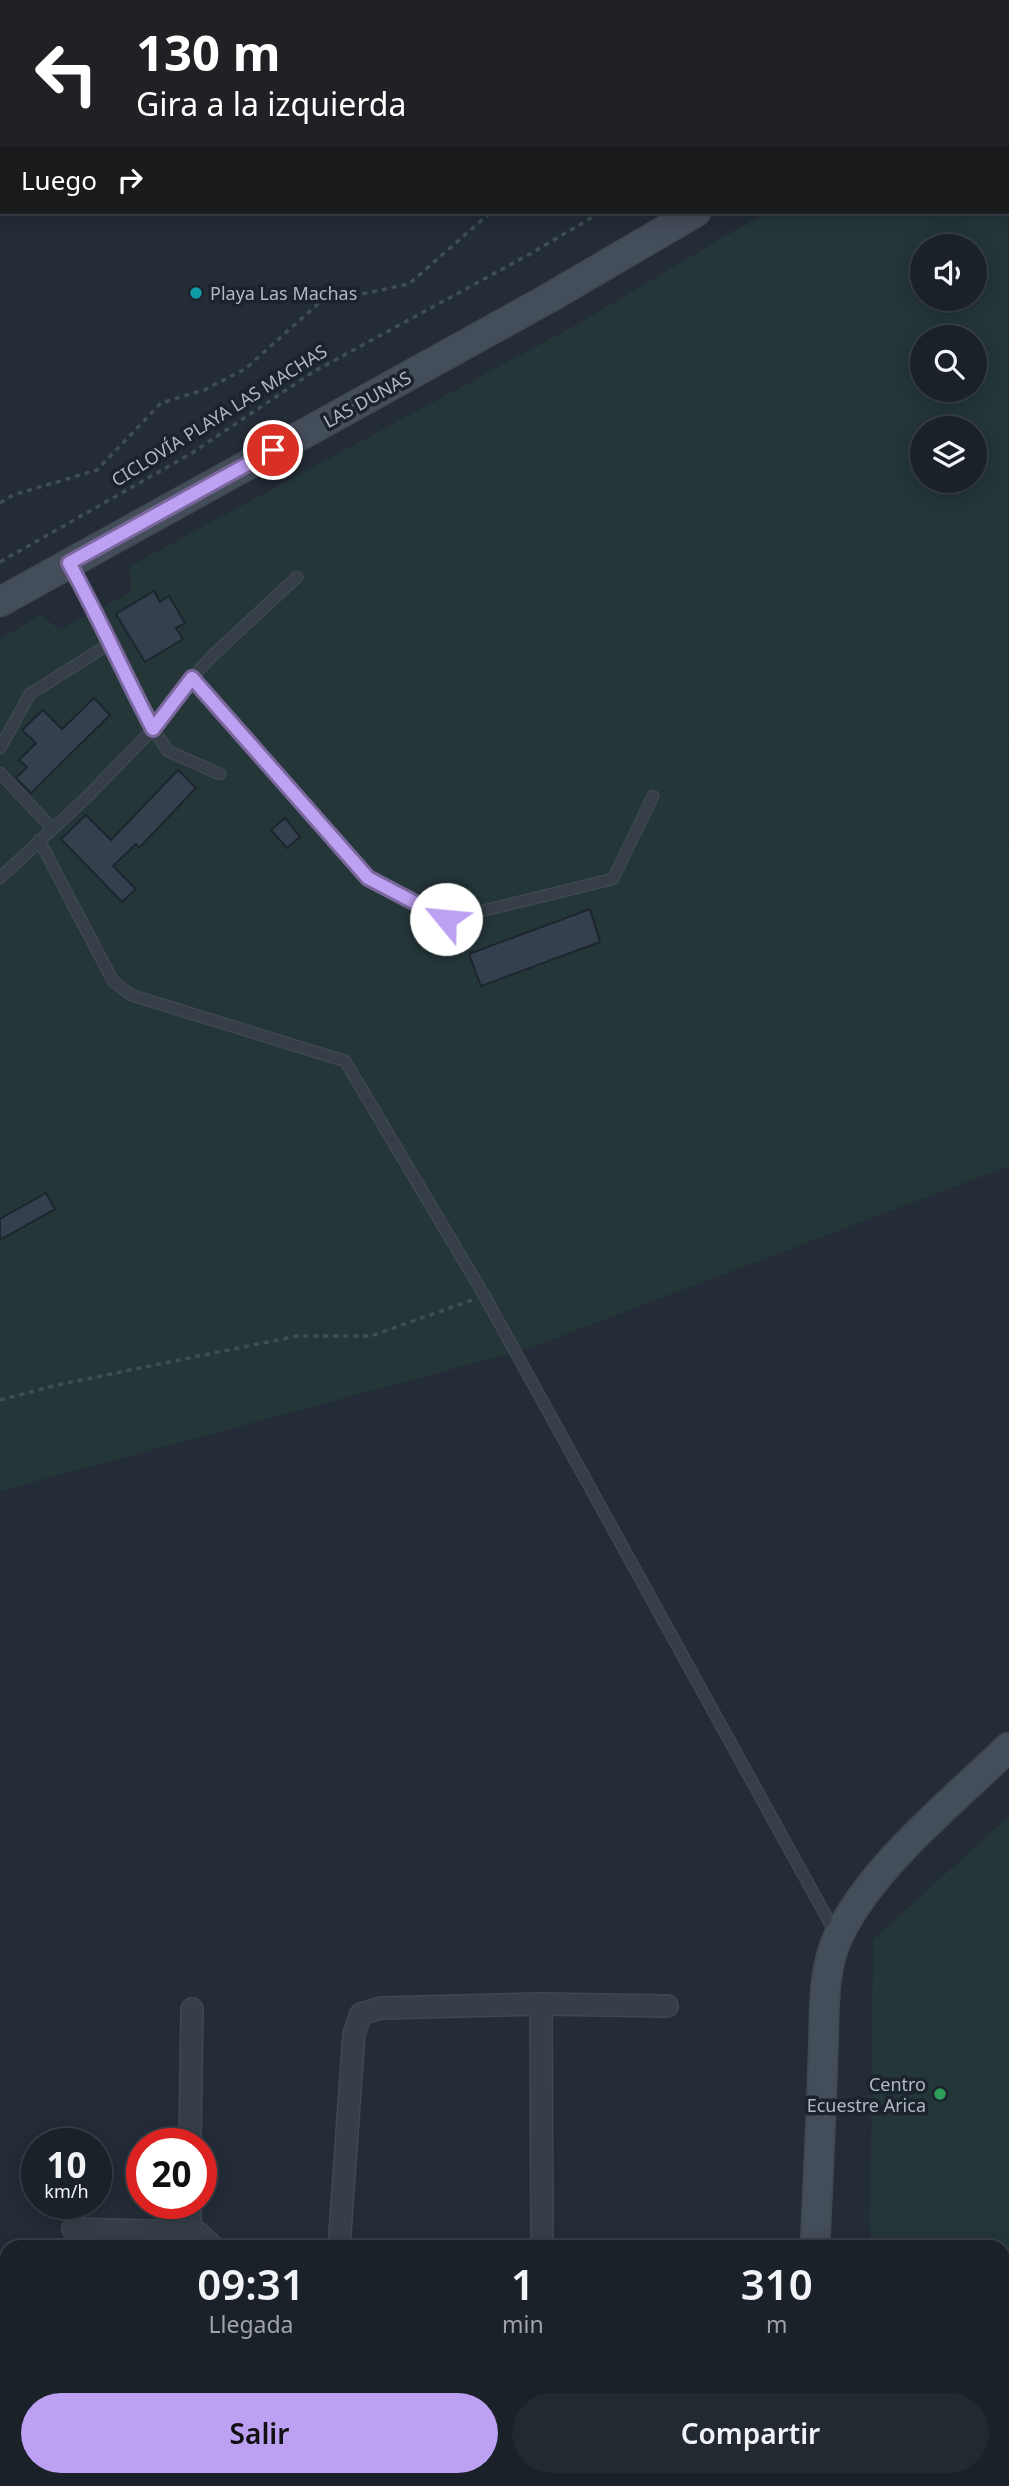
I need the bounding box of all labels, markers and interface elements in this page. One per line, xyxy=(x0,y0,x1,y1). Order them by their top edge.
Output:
text: 130 m xyxy=(136,19,281,85)
icon: left xyxy=(21,28,112,119)
text: Gira a la izquierda xyxy=(136,82,406,125)
icon: right xyxy=(111,161,149,199)
text: Luego xyxy=(21,162,97,198)
map controls xyxy=(910,234,987,493)
button: sound xyxy=(910,234,987,311)
place label: Playa Las Machas xyxy=(210,281,357,305)
marker: Playa Las Machas xyxy=(188,285,204,301)
button: search xyxy=(910,325,987,402)
street label: CICLOVÍA PLAYA LAS MACHAS xyxy=(107,339,331,491)
street label: LAS DUNAS xyxy=(319,365,415,433)
button: layers xyxy=(910,416,987,493)
pin xyxy=(243,420,303,480)
icon: arrive xyxy=(254,431,292,469)
position arrow xyxy=(409,882,483,956)
place label: Centro Ecuestre Arica xyxy=(807,2072,926,2117)
marker: Centro Ecuestre Arica xyxy=(932,2086,948,2102)
speed limit sign: 20 xyxy=(126,2128,217,2219)
text: 10 xyxy=(46,2141,87,2188)
text: km/h xyxy=(44,2179,89,2203)
text: 09:31 xyxy=(197,2255,305,2312)
text: 1 xyxy=(511,2255,535,2312)
text: 310 xyxy=(741,2255,813,2312)
text: Llegada xyxy=(208,2308,294,2340)
text: min xyxy=(502,2308,544,2340)
text: m xyxy=(766,2308,788,2340)
button: Salir xyxy=(21,2393,498,2473)
button: Compartir xyxy=(512,2393,989,2473)

